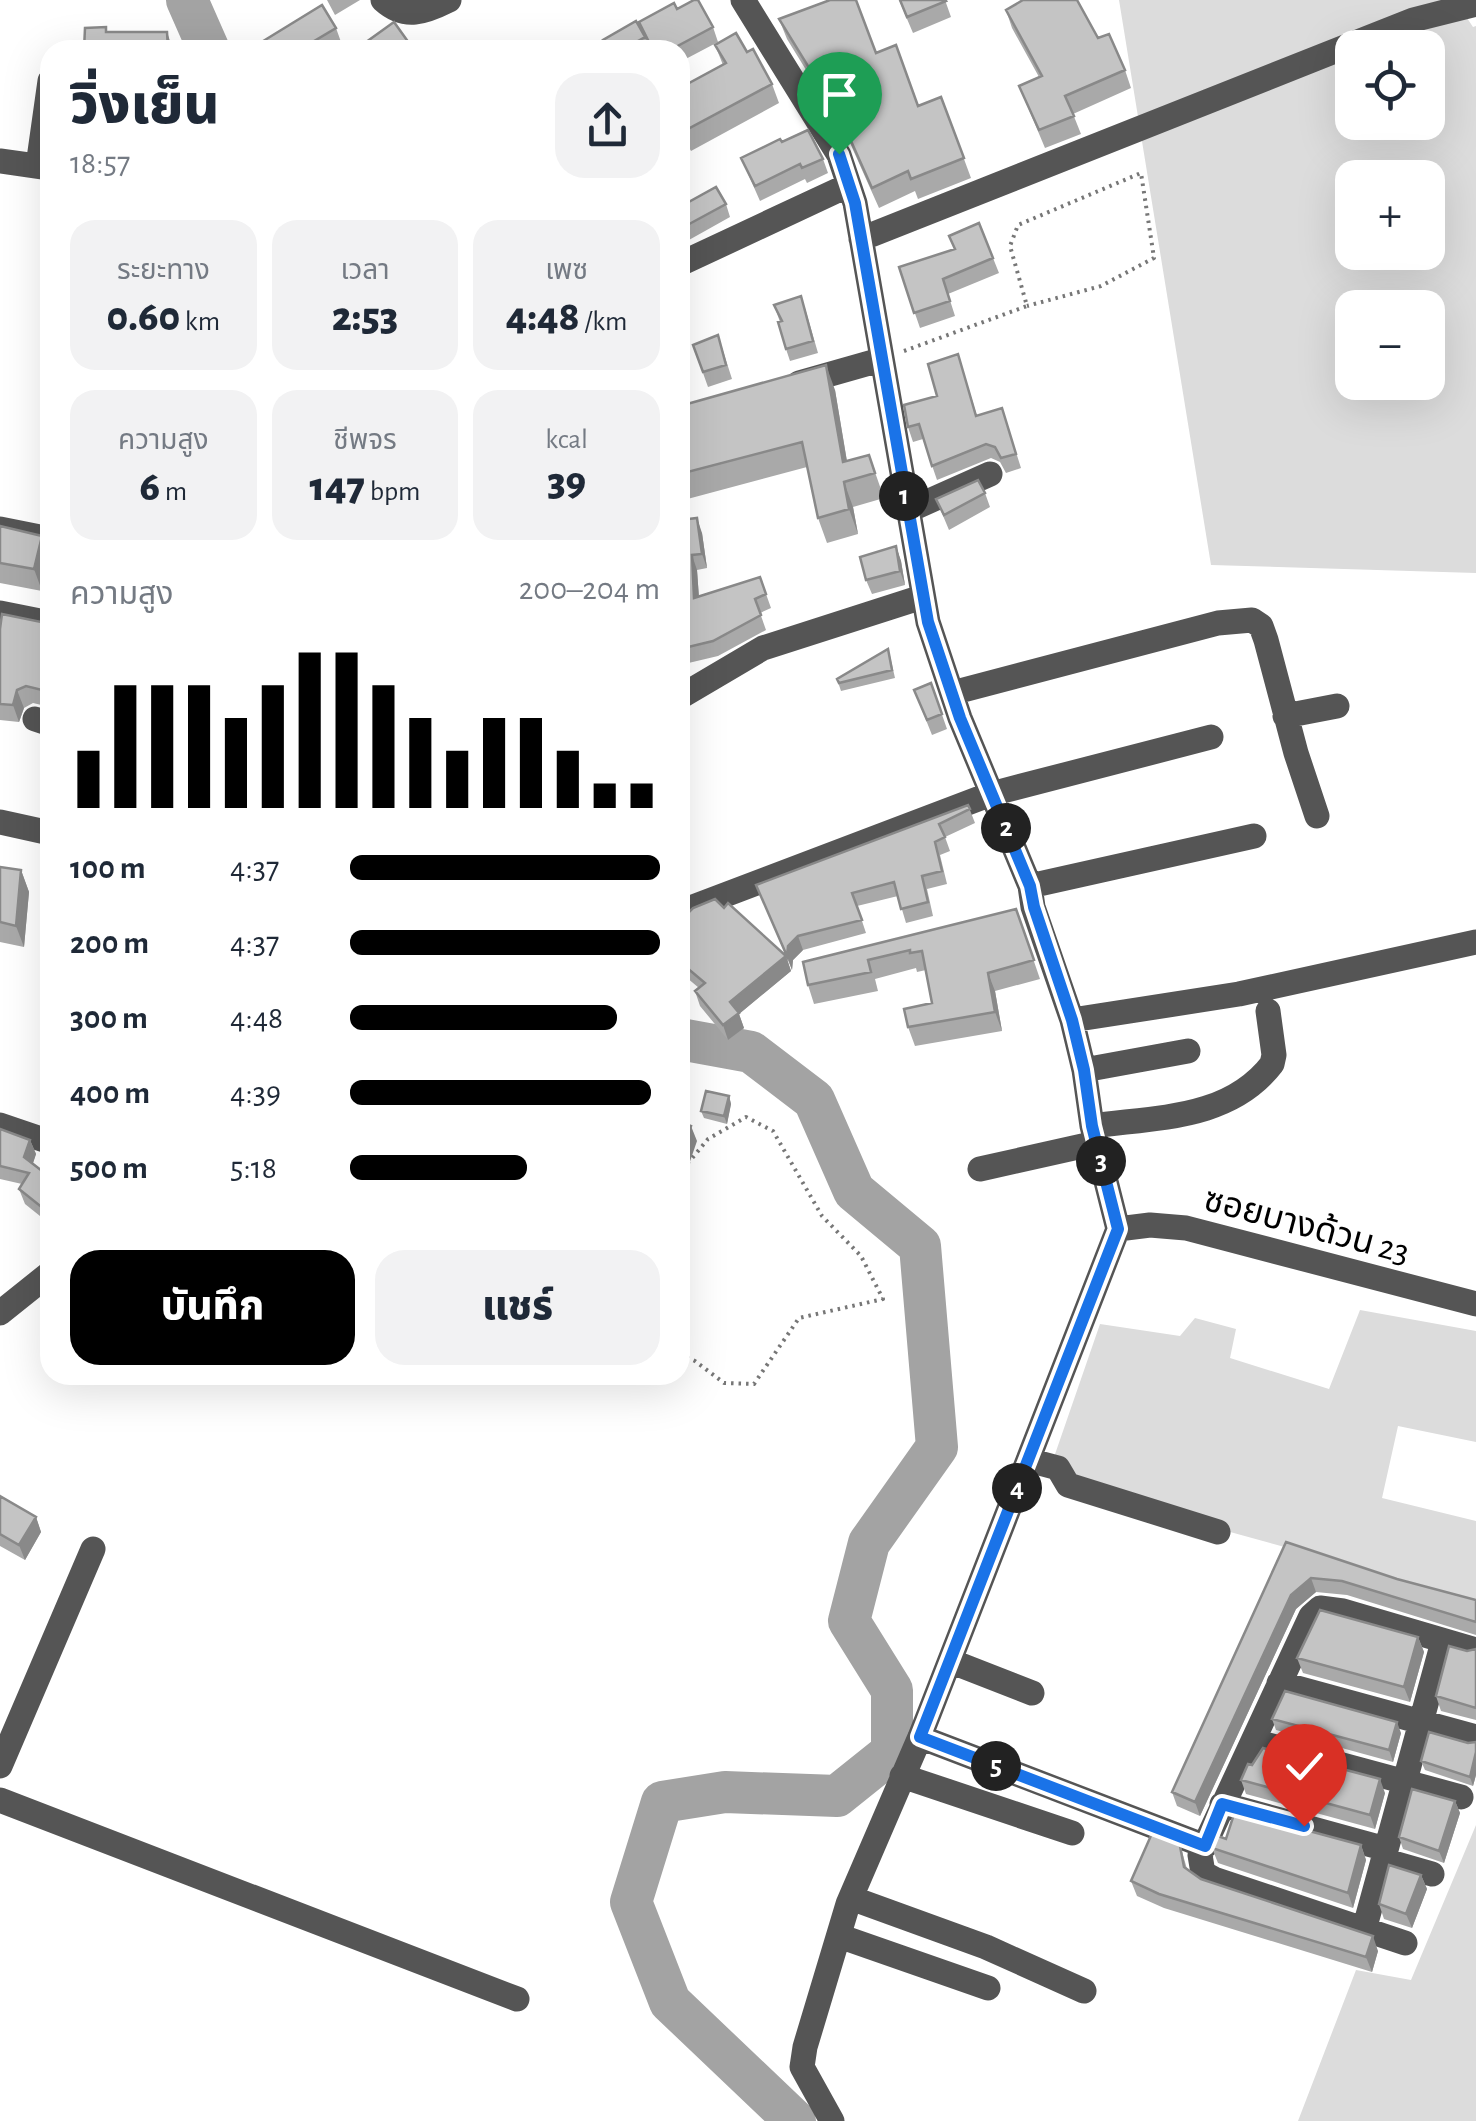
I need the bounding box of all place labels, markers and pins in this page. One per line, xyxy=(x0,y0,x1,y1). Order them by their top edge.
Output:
pin xyxy=(797,52,882,155)
pin: 1 xyxy=(879,471,929,521)
pin: 2 xyxy=(981,803,1031,853)
pin: 3 xyxy=(1076,1136,1126,1186)
pin: 4 xyxy=(992,1463,1042,1513)
pin xyxy=(1262,1724,1347,1827)
pin: 5 xyxy=(971,1741,1021,1791)

